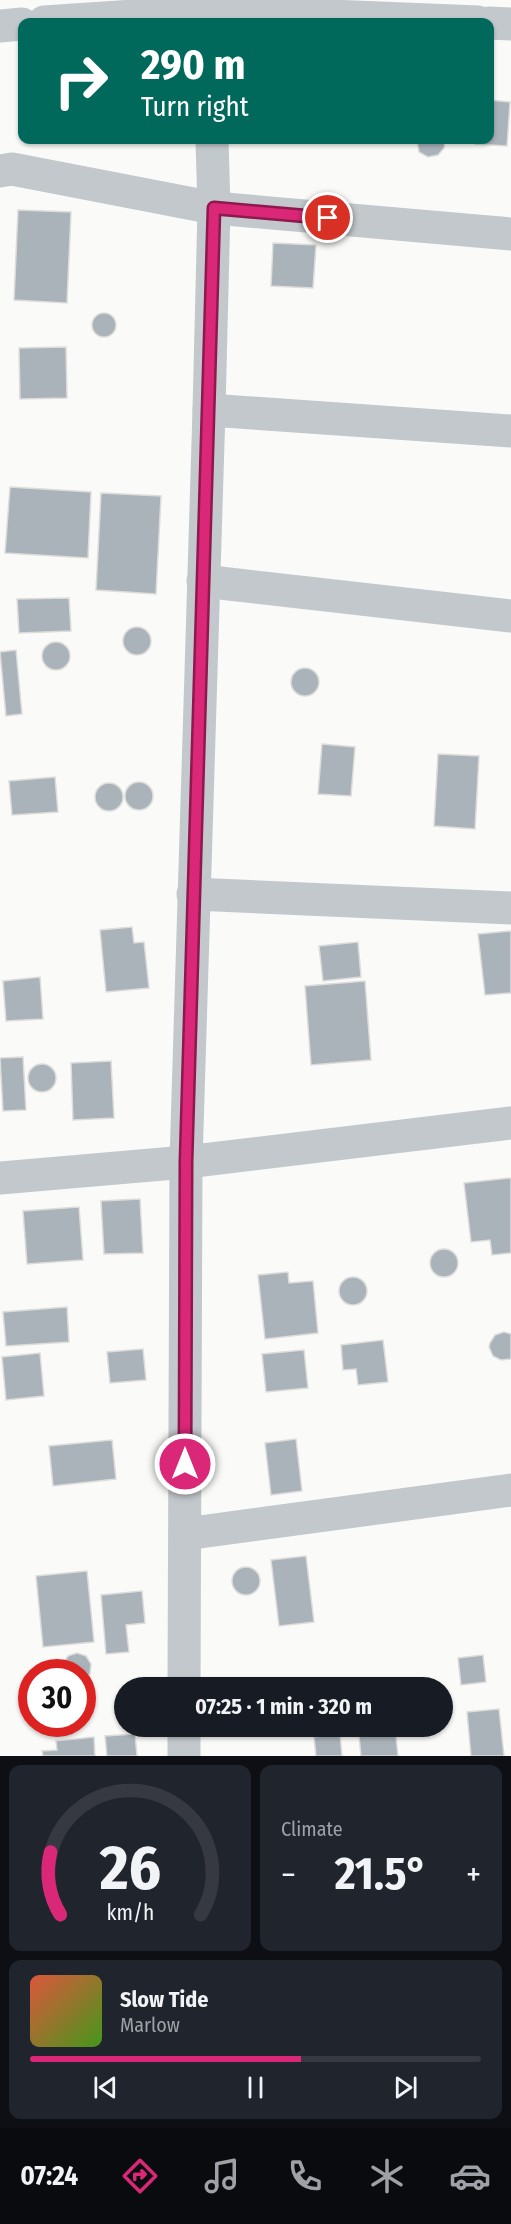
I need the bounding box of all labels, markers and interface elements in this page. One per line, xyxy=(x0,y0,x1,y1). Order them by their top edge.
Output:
text: 290 m xyxy=(141,40,246,90)
icon: right xyxy=(42,42,120,120)
text: Turn right xyxy=(141,91,249,123)
pin xyxy=(302,192,353,243)
icon: arrive xyxy=(311,201,344,234)
position arrow xyxy=(153,1432,217,1496)
speed limit sign: 30 xyxy=(18,1659,96,1737)
text: 07:25 · 1 min · 320 m xyxy=(195,1693,372,1720)
text: Climate xyxy=(281,1817,343,1841)
text: 26 xyxy=(98,1831,161,1906)
text: 21.5° xyxy=(335,1847,427,1901)
text: − xyxy=(281,1855,296,1895)
text: + xyxy=(466,1855,481,1895)
text: km/h xyxy=(106,1900,154,1926)
text: Slow Tide xyxy=(120,1986,208,2013)
text: Marlow xyxy=(120,2013,180,2037)
icon: previous xyxy=(89,2071,122,2104)
icon: pause xyxy=(239,2071,272,2104)
icon: next xyxy=(389,2071,422,2104)
icon: directions xyxy=(119,2155,161,2197)
icon: music xyxy=(201,2155,243,2197)
icon: phone xyxy=(284,2155,326,2197)
icon: climate xyxy=(366,2155,408,2197)
icon: car xyxy=(449,2155,491,2197)
text: 07:24 xyxy=(20,2160,78,2192)

